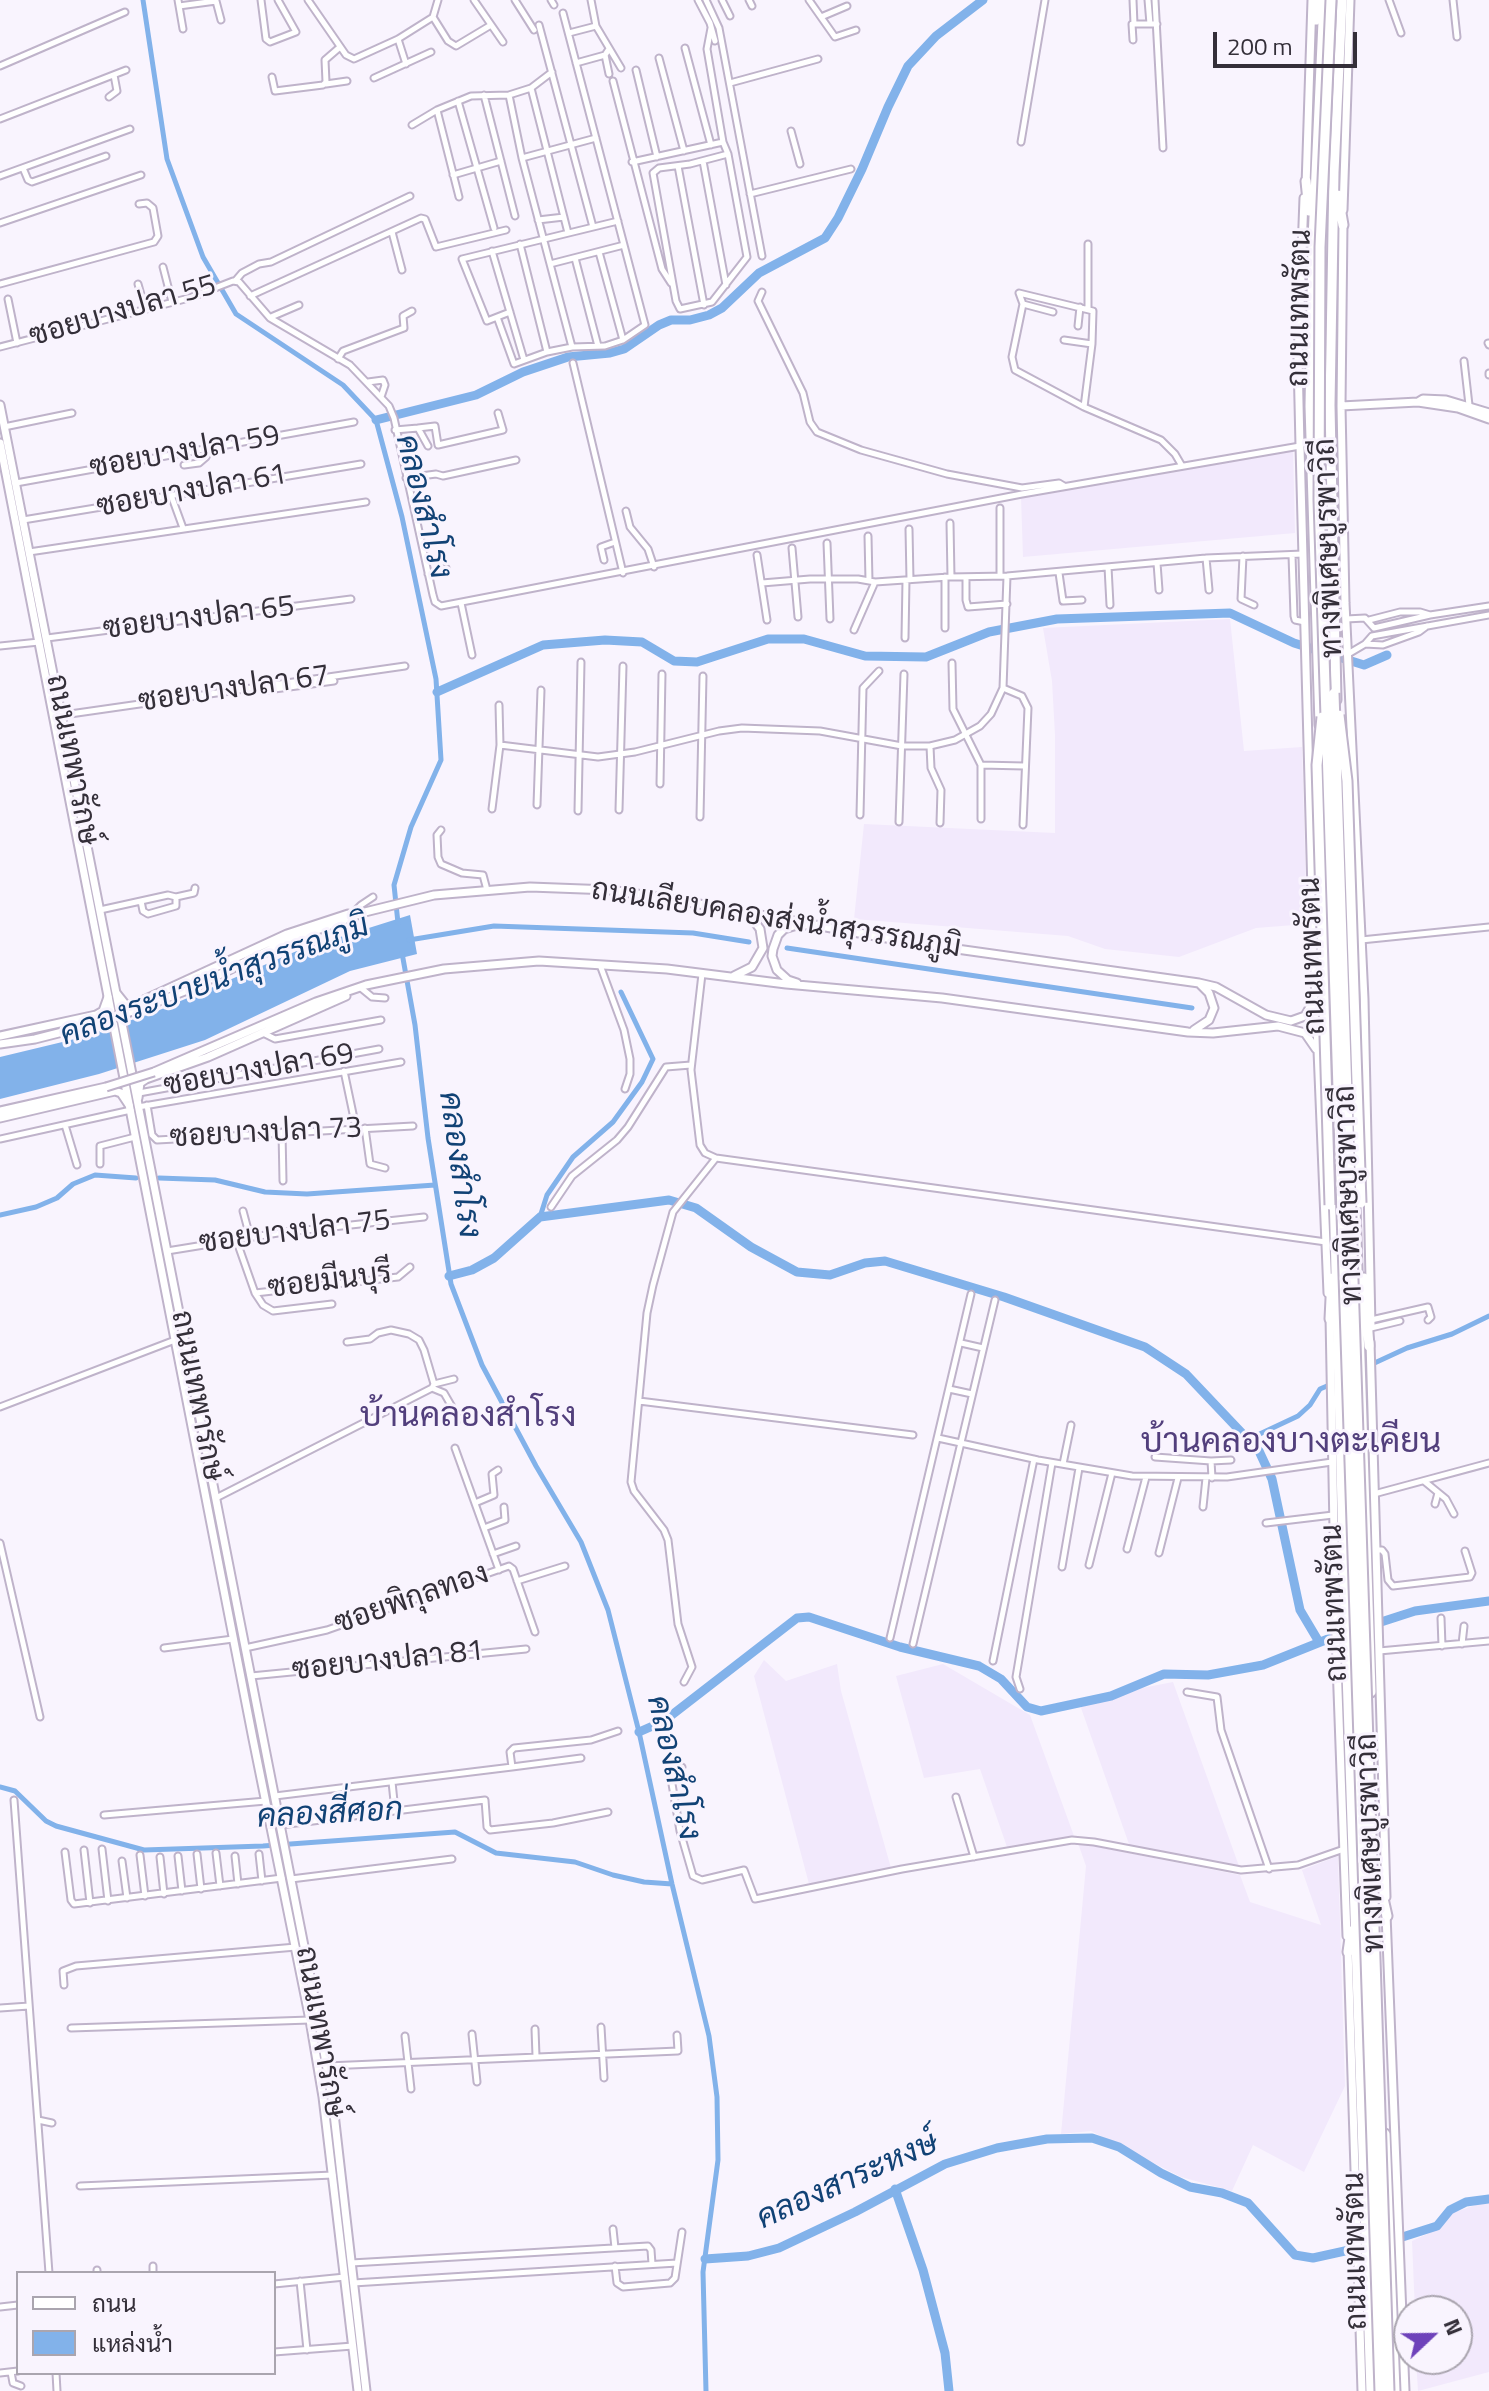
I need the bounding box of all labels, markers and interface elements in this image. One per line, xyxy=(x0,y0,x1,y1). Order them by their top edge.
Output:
scale bar xyxy=(1217,16,1361,66)
text: 200 m xyxy=(1227,28,1293,64)
street label: ถนนเทพรัตน xyxy=(1282,229,1320,387)
street label: ซอยบางปลา 55 xyxy=(25,268,221,356)
street label: ซอยบางปลา 59 xyxy=(87,419,283,487)
water label: คลองสำโรง xyxy=(386,431,458,583)
street label: ทางพิเศษบูรพาวิถี xyxy=(1308,437,1352,659)
street label: ซอยบางปลา 61 xyxy=(94,458,290,526)
street label: ซอยบางปลา 65 xyxy=(101,589,297,649)
street label: ซอยบางปลา 67 xyxy=(136,659,332,721)
street label: ถนนเทพารักษ์ xyxy=(37,672,105,848)
street label: ถนนเลียบคลองส่งน้ำสุวรรณภูมิ xyxy=(589,873,963,967)
street label: ถนนเทพรัตน xyxy=(1293,876,1335,1036)
water label: คลองระบายน้ำสุวรรณภูมิ xyxy=(55,908,375,1056)
street label: ซอยบางปลา 69 xyxy=(161,1037,357,1105)
street label: ทางพิเศษบูรพาวิถี xyxy=(1328,1084,1372,1306)
water label: คลองสำโรง xyxy=(429,1089,487,1241)
street label: ซอยบางปลา 73 xyxy=(169,1111,363,1157)
street label: ซอยบางปลา 75 xyxy=(197,1203,393,1263)
street label: ซอยมีนบุรี xyxy=(266,1257,394,1307)
street label: ถนนเทพารักษ์ xyxy=(162,1308,230,1484)
district label: บ้านคลองสำโรง xyxy=(360,1398,576,1438)
district label: บ้านคลองบางตะเคียน xyxy=(1141,1424,1441,1464)
street label: ถนนเทพรัตน xyxy=(1315,1523,1357,1683)
street label: ซอยพิกุลทอง xyxy=(330,1557,494,1643)
street label: ซอยบางปลา 81 xyxy=(290,1634,486,1690)
water label: คลองสำโรง xyxy=(637,1692,707,1844)
street label: ทางพิเศษบูรพาวิถี xyxy=(1350,1732,1394,1954)
water label: คลองสี่ศอก xyxy=(256,1792,404,1838)
street label: ถนนเทพารักษ์ xyxy=(286,1944,352,2120)
water label: คลองสาระหงษ์ xyxy=(751,2125,945,2239)
street label: ถนนเทพรัตน xyxy=(1338,2172,1376,2330)
legend xyxy=(16,2271,276,2375)
text: ถนน xyxy=(92,2285,137,2321)
north arrow xyxy=(1393,2295,1473,2375)
text: N xyxy=(1435,2313,1472,2340)
text: แหล่งน้ำ xyxy=(92,2325,173,2361)

